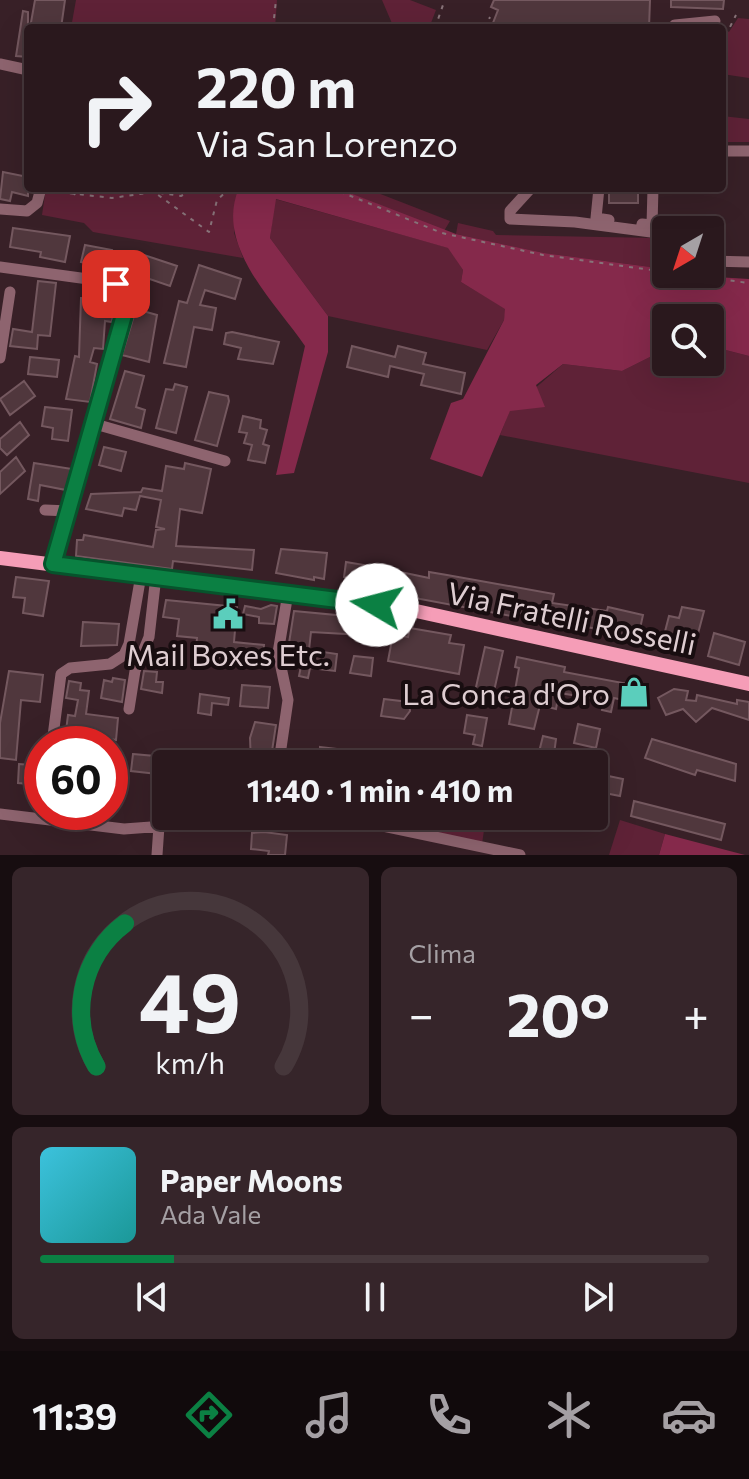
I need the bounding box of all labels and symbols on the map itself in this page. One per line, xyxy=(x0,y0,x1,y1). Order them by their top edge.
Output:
north arrow xyxy=(652,216,724,288)
pin xyxy=(82,250,150,318)
position arrow xyxy=(335,563,419,647)
street label: Via Fratelli Rosselli xyxy=(444,573,700,661)
public building icon: Mail Boxes Etc. xyxy=(211,597,245,631)
place label: Mail Boxes Etc. xyxy=(126,635,330,672)
place label: La Conca d'Oro xyxy=(402,674,610,711)
shop icon: La Conca d'Oro xyxy=(617,675,651,709)
speed limit sign: 60 xyxy=(24,726,128,830)

